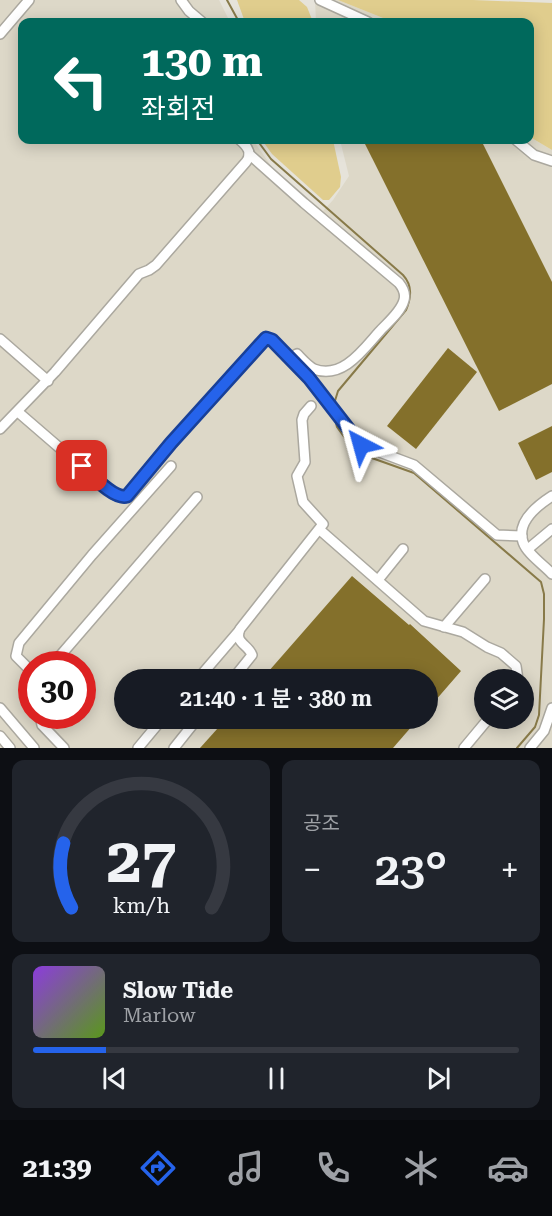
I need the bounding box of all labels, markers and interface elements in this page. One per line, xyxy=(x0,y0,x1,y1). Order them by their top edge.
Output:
text: 130 m xyxy=(141,37,263,86)
icon: left xyxy=(42,42,120,120)
text: 좌회전 xyxy=(141,93,216,125)
position arrow xyxy=(329,413,393,477)
pin xyxy=(56,440,107,491)
icon: arrive xyxy=(65,449,98,482)
speed limit sign: 30 xyxy=(18,651,96,729)
map controls xyxy=(474,669,534,729)
button: layers xyxy=(474,669,534,729)
text: 21:40 · 1 분 · 380 m xyxy=(180,686,372,711)
text: 공조 xyxy=(303,811,340,835)
text: 27 xyxy=(106,824,176,897)
text: 23° xyxy=(375,843,447,896)
text: − xyxy=(303,850,321,889)
text: + xyxy=(501,850,519,889)
text: km/h xyxy=(112,893,170,918)
text: Slow Tide xyxy=(123,978,233,1003)
text: Marlow xyxy=(123,1003,196,1027)
icon: previous xyxy=(98,1062,131,1095)
icon: pause xyxy=(260,1062,293,1095)
icon: next xyxy=(422,1062,455,1095)
icon: directions xyxy=(137,1147,179,1189)
icon: music xyxy=(225,1147,267,1189)
icon: phone xyxy=(312,1147,354,1189)
icon: climate xyxy=(400,1147,442,1189)
icon: car xyxy=(487,1147,529,1189)
text: 21:39 xyxy=(23,1152,92,1184)

